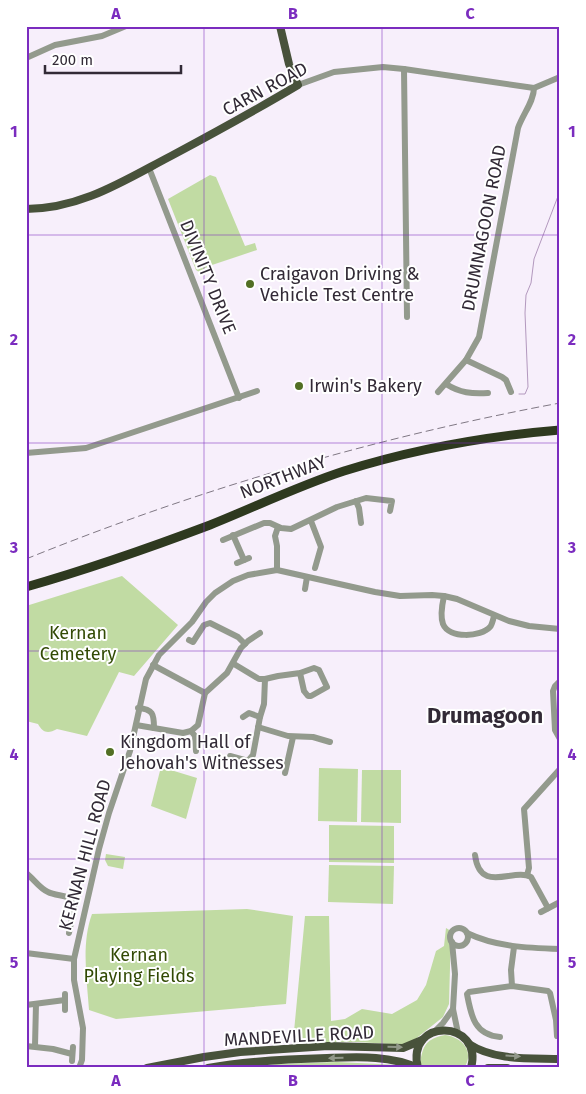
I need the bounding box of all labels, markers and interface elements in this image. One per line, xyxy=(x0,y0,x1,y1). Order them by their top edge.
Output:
text: A xyxy=(110,4,121,23)
text: B xyxy=(288,4,298,23)
text: C xyxy=(465,4,475,23)
scale bar xyxy=(45,42,181,74)
text: 200 m xyxy=(52,51,93,69)
street label: CARN ROAD xyxy=(219,57,311,121)
text: 1 xyxy=(10,122,18,141)
text: 1 xyxy=(568,122,576,141)
street label: DRUMNAGOON ROAD xyxy=(457,143,511,313)
street label: DIVINITY DRIVE xyxy=(175,217,241,337)
place label: Craigavon Driving & Vehicle Test Centre xyxy=(260,263,420,306)
marker: Craigavon Driving & Vehicle Test Centre xyxy=(244,278,256,290)
text: 2 xyxy=(10,330,18,349)
text: 2 xyxy=(568,330,576,349)
place label: Irwin's Bakery xyxy=(309,375,422,397)
marker: Irwin's Bakery xyxy=(293,380,305,392)
street label: NORTHWAY xyxy=(237,450,330,504)
text: 3 xyxy=(9,538,18,557)
text: 3 xyxy=(567,538,576,557)
park label: Kernan Cemetery xyxy=(40,622,116,665)
district label: Drumagoon xyxy=(427,702,543,729)
place label: Kingdom Hall of Jehovah's Witnesses xyxy=(120,731,284,774)
text: 4 xyxy=(9,745,19,764)
text: 4 xyxy=(567,745,577,764)
marker: Kingdom Hall of Jehovah's Witnesses xyxy=(104,746,116,758)
street label: KERNAN HILL ROAD xyxy=(54,777,116,933)
park label: Kernan Playing Fields xyxy=(83,944,195,987)
text: 5 xyxy=(10,953,19,972)
text: 5 xyxy=(568,953,577,972)
street label: MANDEVILLE ROAD xyxy=(223,1021,375,1051)
one-way arrow xyxy=(387,1043,403,1051)
one-way arrow xyxy=(505,1053,521,1061)
one-way arrow xyxy=(327,1054,343,1062)
text: A xyxy=(110,1071,121,1090)
text: B xyxy=(288,1071,298,1090)
text: C xyxy=(465,1071,475,1090)

